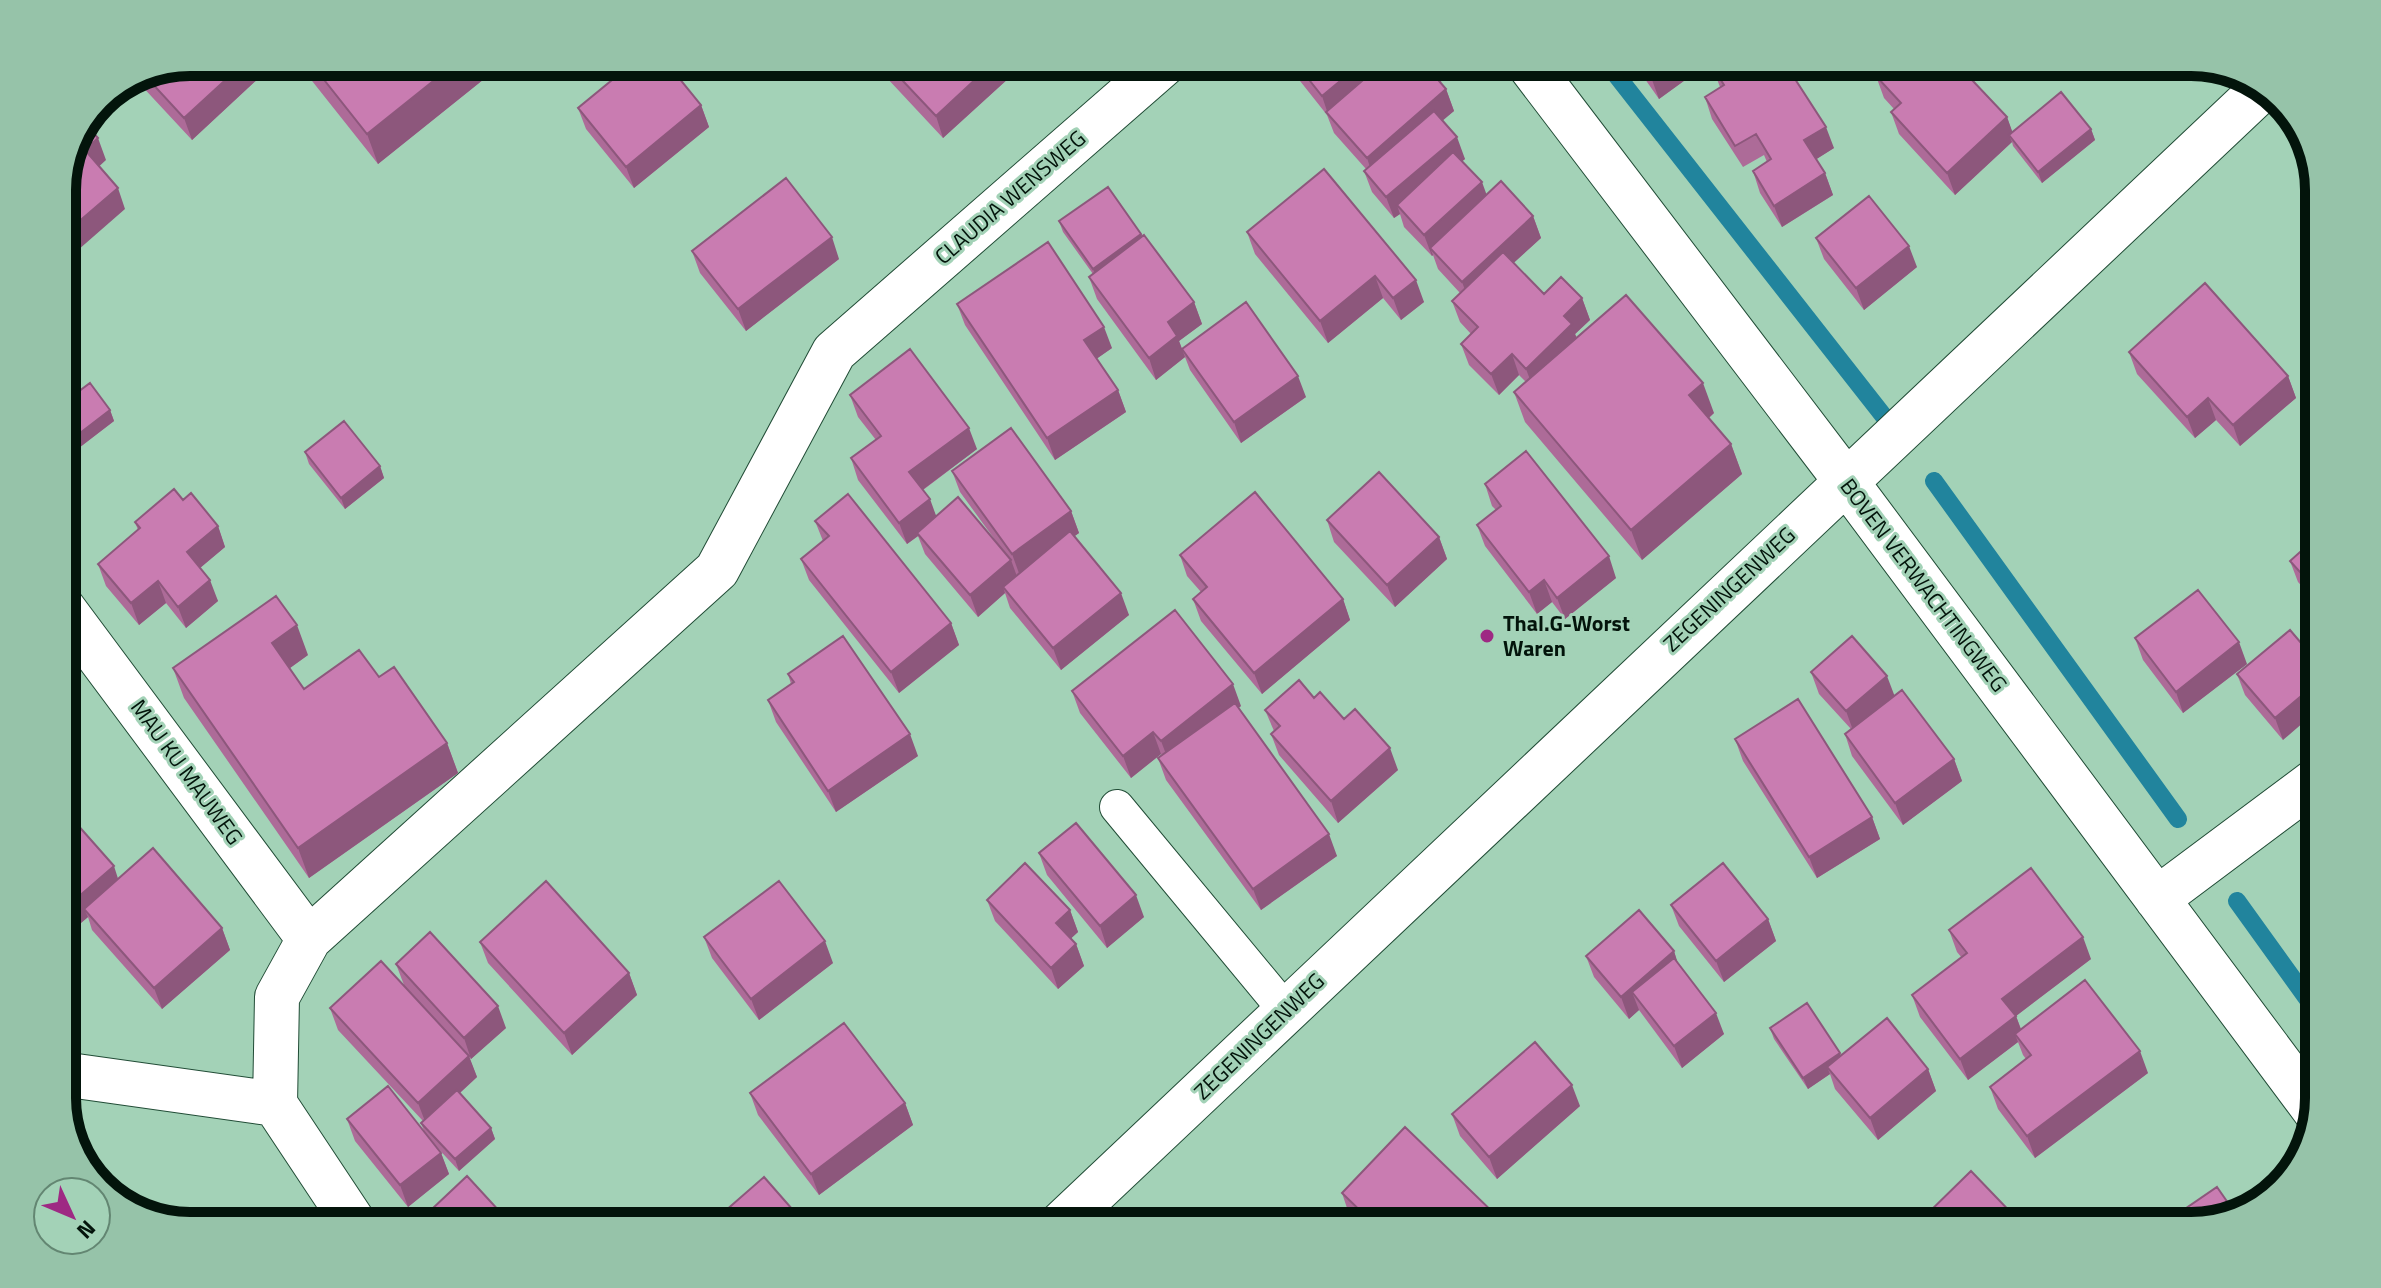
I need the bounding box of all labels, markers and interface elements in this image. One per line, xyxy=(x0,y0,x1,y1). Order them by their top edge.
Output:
street label: CLAUDIA WENSWEG xyxy=(927,122,1093,272)
street label: BOVEN VERWACHTINGWEG xyxy=(1832,471,2016,699)
street label: ZEGENINGENWEG xyxy=(1655,519,1803,659)
place label: Thal.G-Worst Waren xyxy=(1503,606,1630,665)
marker: Thal.G-Worst Waren xyxy=(1478,627,1496,645)
street label: MAU KU MAUWEG xyxy=(123,692,251,852)
street label: ZEGENINGENWEG xyxy=(1186,965,1332,1107)
north arrow xyxy=(32,1176,112,1256)
text: N xyxy=(69,1213,104,1247)

